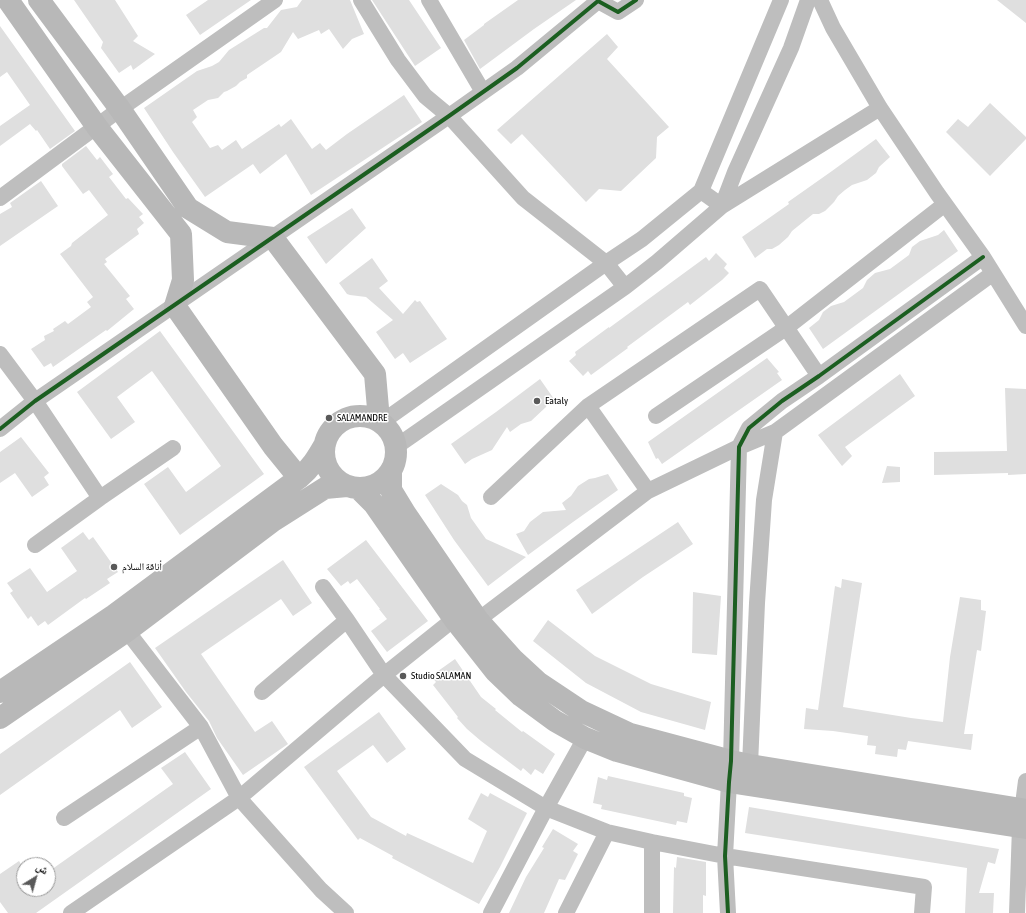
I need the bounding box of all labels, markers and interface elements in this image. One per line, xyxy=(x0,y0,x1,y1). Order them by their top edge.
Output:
place label: Eataly xyxy=(545,395,568,407)
marker: Eataly xyxy=(532,396,542,406)
place label: SALAMANDRE xyxy=(337,412,387,424)
marker: SALAMANDRE xyxy=(324,413,334,423)
place label: أناقة السلام xyxy=(122,561,162,573)
marker: أناقة السلام xyxy=(109,562,119,572)
place label: Studio SALAMAN xyxy=(411,670,471,682)
marker: Studio SALAMAN xyxy=(398,671,408,681)
north arrow xyxy=(16,857,56,897)
text: ش xyxy=(34,860,51,877)

